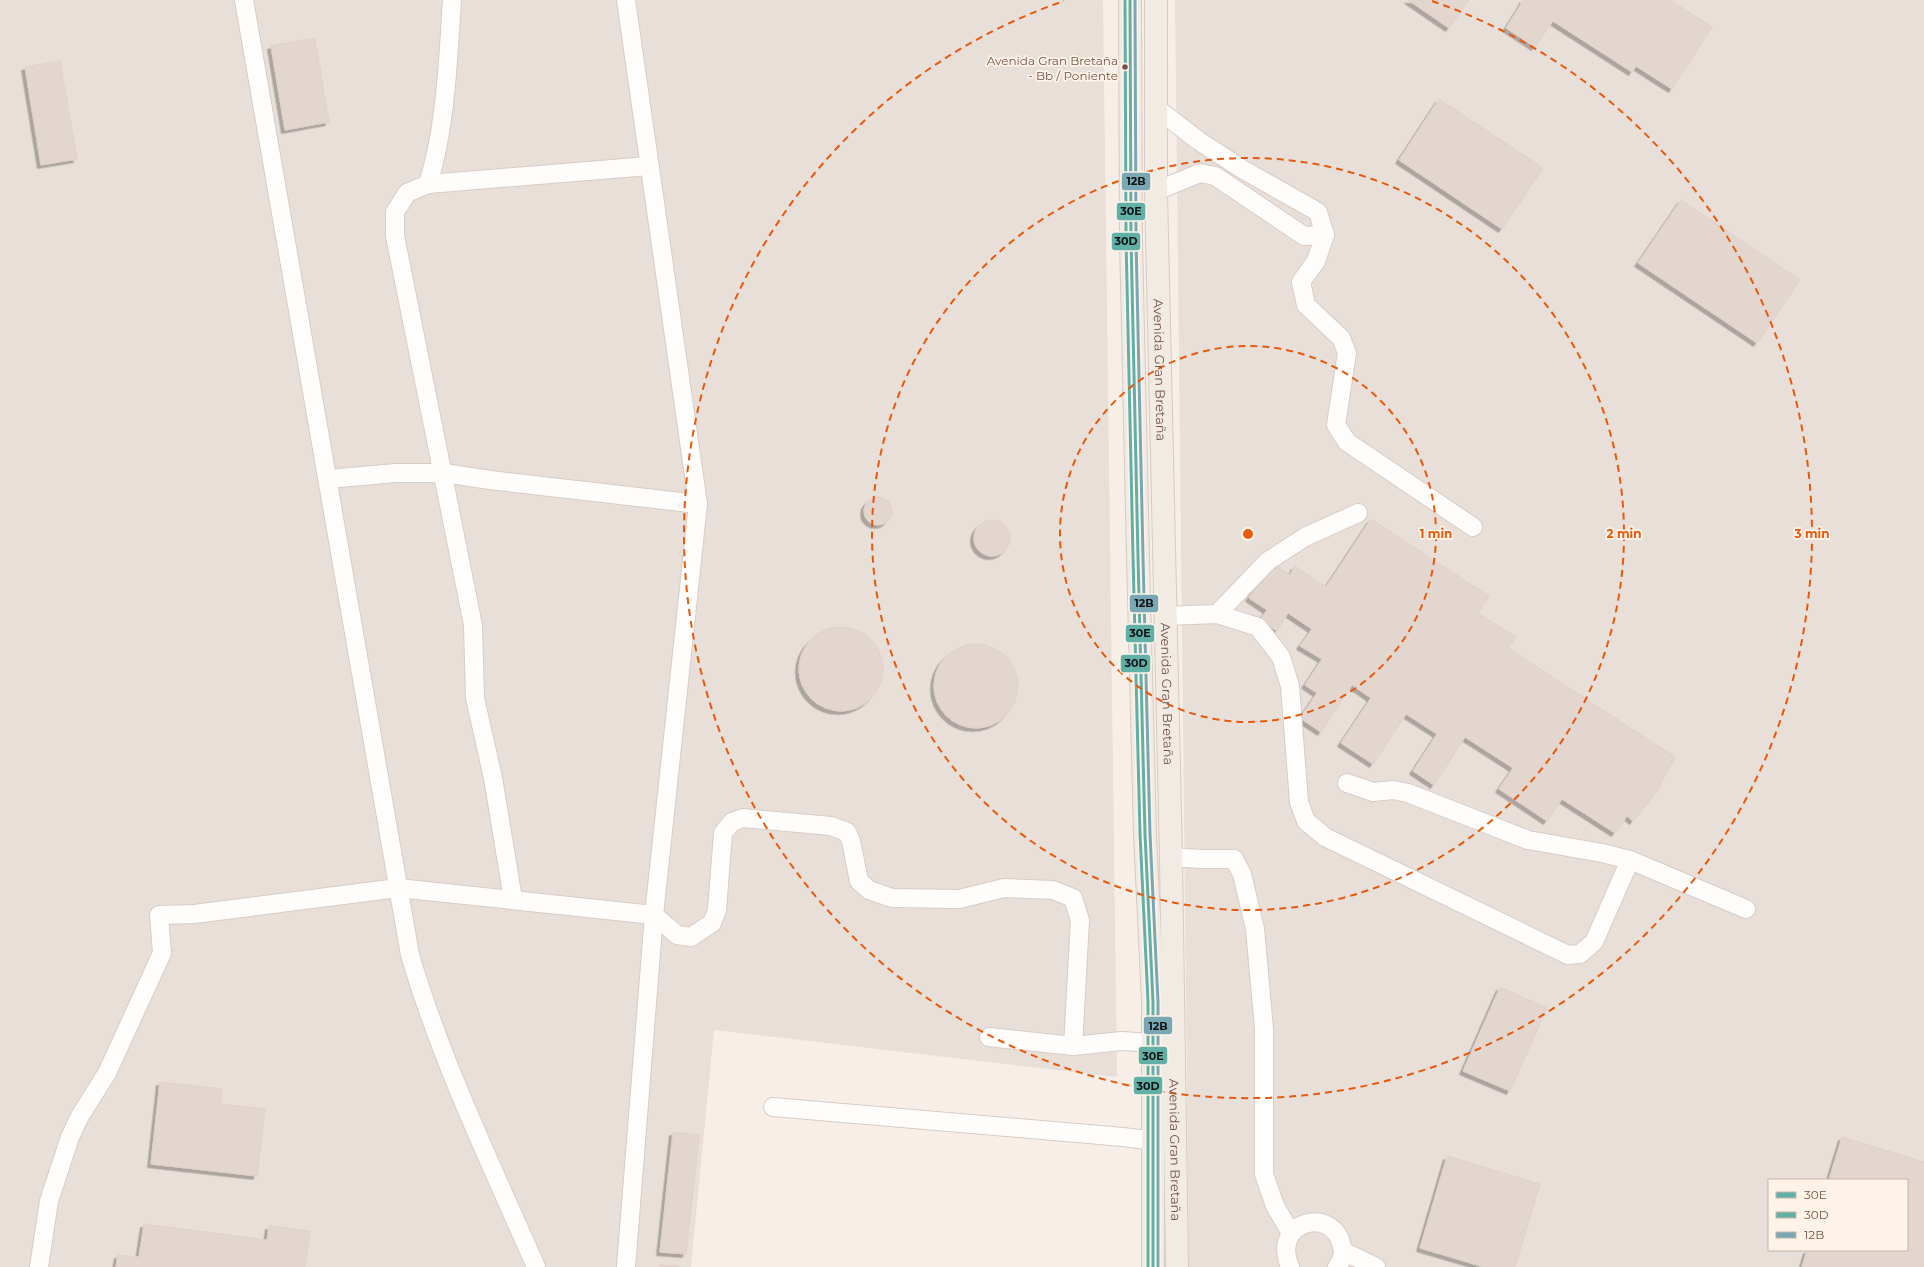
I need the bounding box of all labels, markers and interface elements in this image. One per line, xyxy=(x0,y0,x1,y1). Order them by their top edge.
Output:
place label: Avenida Gran Bretaña - Bb / Poniente xyxy=(987,53,1118,83)
marker: Avenida Gran Bretaña - Bb / Poniente xyxy=(1120,62,1130,72)
line badge: 12B xyxy=(1121,172,1151,191)
text: 12B xyxy=(1126,174,1146,188)
line badge: 30E xyxy=(1116,202,1146,221)
text: 30E xyxy=(1119,204,1142,218)
line badge: 30D xyxy=(1111,232,1141,251)
text: 30D xyxy=(1113,234,1138,248)
street label: Avenida Gran Bretaña xyxy=(1150,299,1170,441)
text: 1 min xyxy=(1420,526,1452,541)
text: 2 min xyxy=(1607,526,1641,541)
text: 3 min xyxy=(1794,526,1830,541)
centre of rings xyxy=(1241,527,1255,541)
line badge: 12B xyxy=(1129,594,1159,613)
text: 12B xyxy=(1134,596,1154,610)
street label: Avenida Gran Bretaña xyxy=(1158,622,1177,765)
line badge: 30E xyxy=(1125,624,1155,643)
text: 30E xyxy=(1128,626,1151,640)
line badge: 30D xyxy=(1120,654,1151,673)
text: 30D xyxy=(1123,656,1148,670)
line badge: 12B xyxy=(1143,1016,1173,1035)
text: 12B xyxy=(1148,1019,1168,1033)
line badge: 30E xyxy=(1138,1046,1168,1065)
text: 30E xyxy=(1141,1049,1164,1063)
line badge: 30D xyxy=(1133,1076,1163,1095)
street label: Avenida Gran Bretaña xyxy=(1166,1078,1184,1221)
text: 30D xyxy=(1135,1079,1160,1093)
legend xyxy=(1768,1179,1908,1251)
text: 30E xyxy=(1804,1187,1827,1202)
text: 30D xyxy=(1804,1207,1829,1222)
text: 12B xyxy=(1804,1227,1824,1242)

